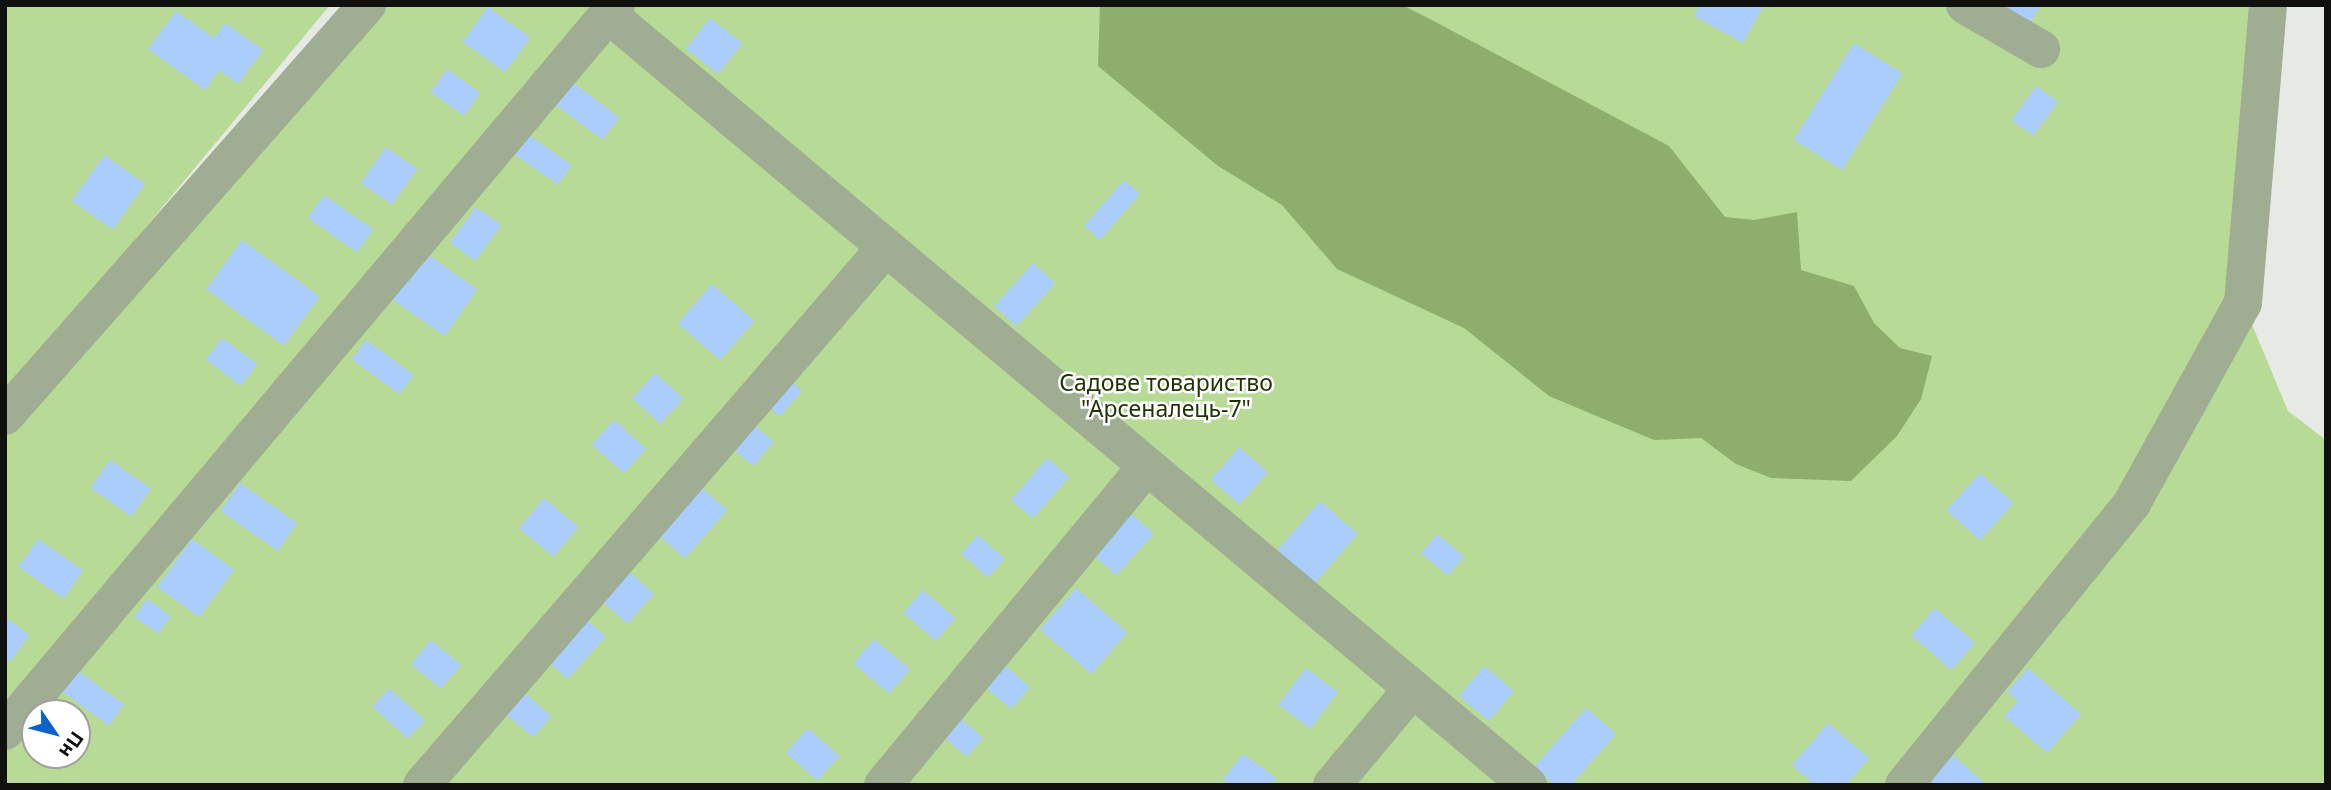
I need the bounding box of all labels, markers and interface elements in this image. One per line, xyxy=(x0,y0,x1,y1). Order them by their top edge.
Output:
park label: Садове товариство "Арсеналець-7" xyxy=(1059,368,1273,422)
north arrow xyxy=(21,699,91,769)
text: Пн xyxy=(53,726,90,763)

